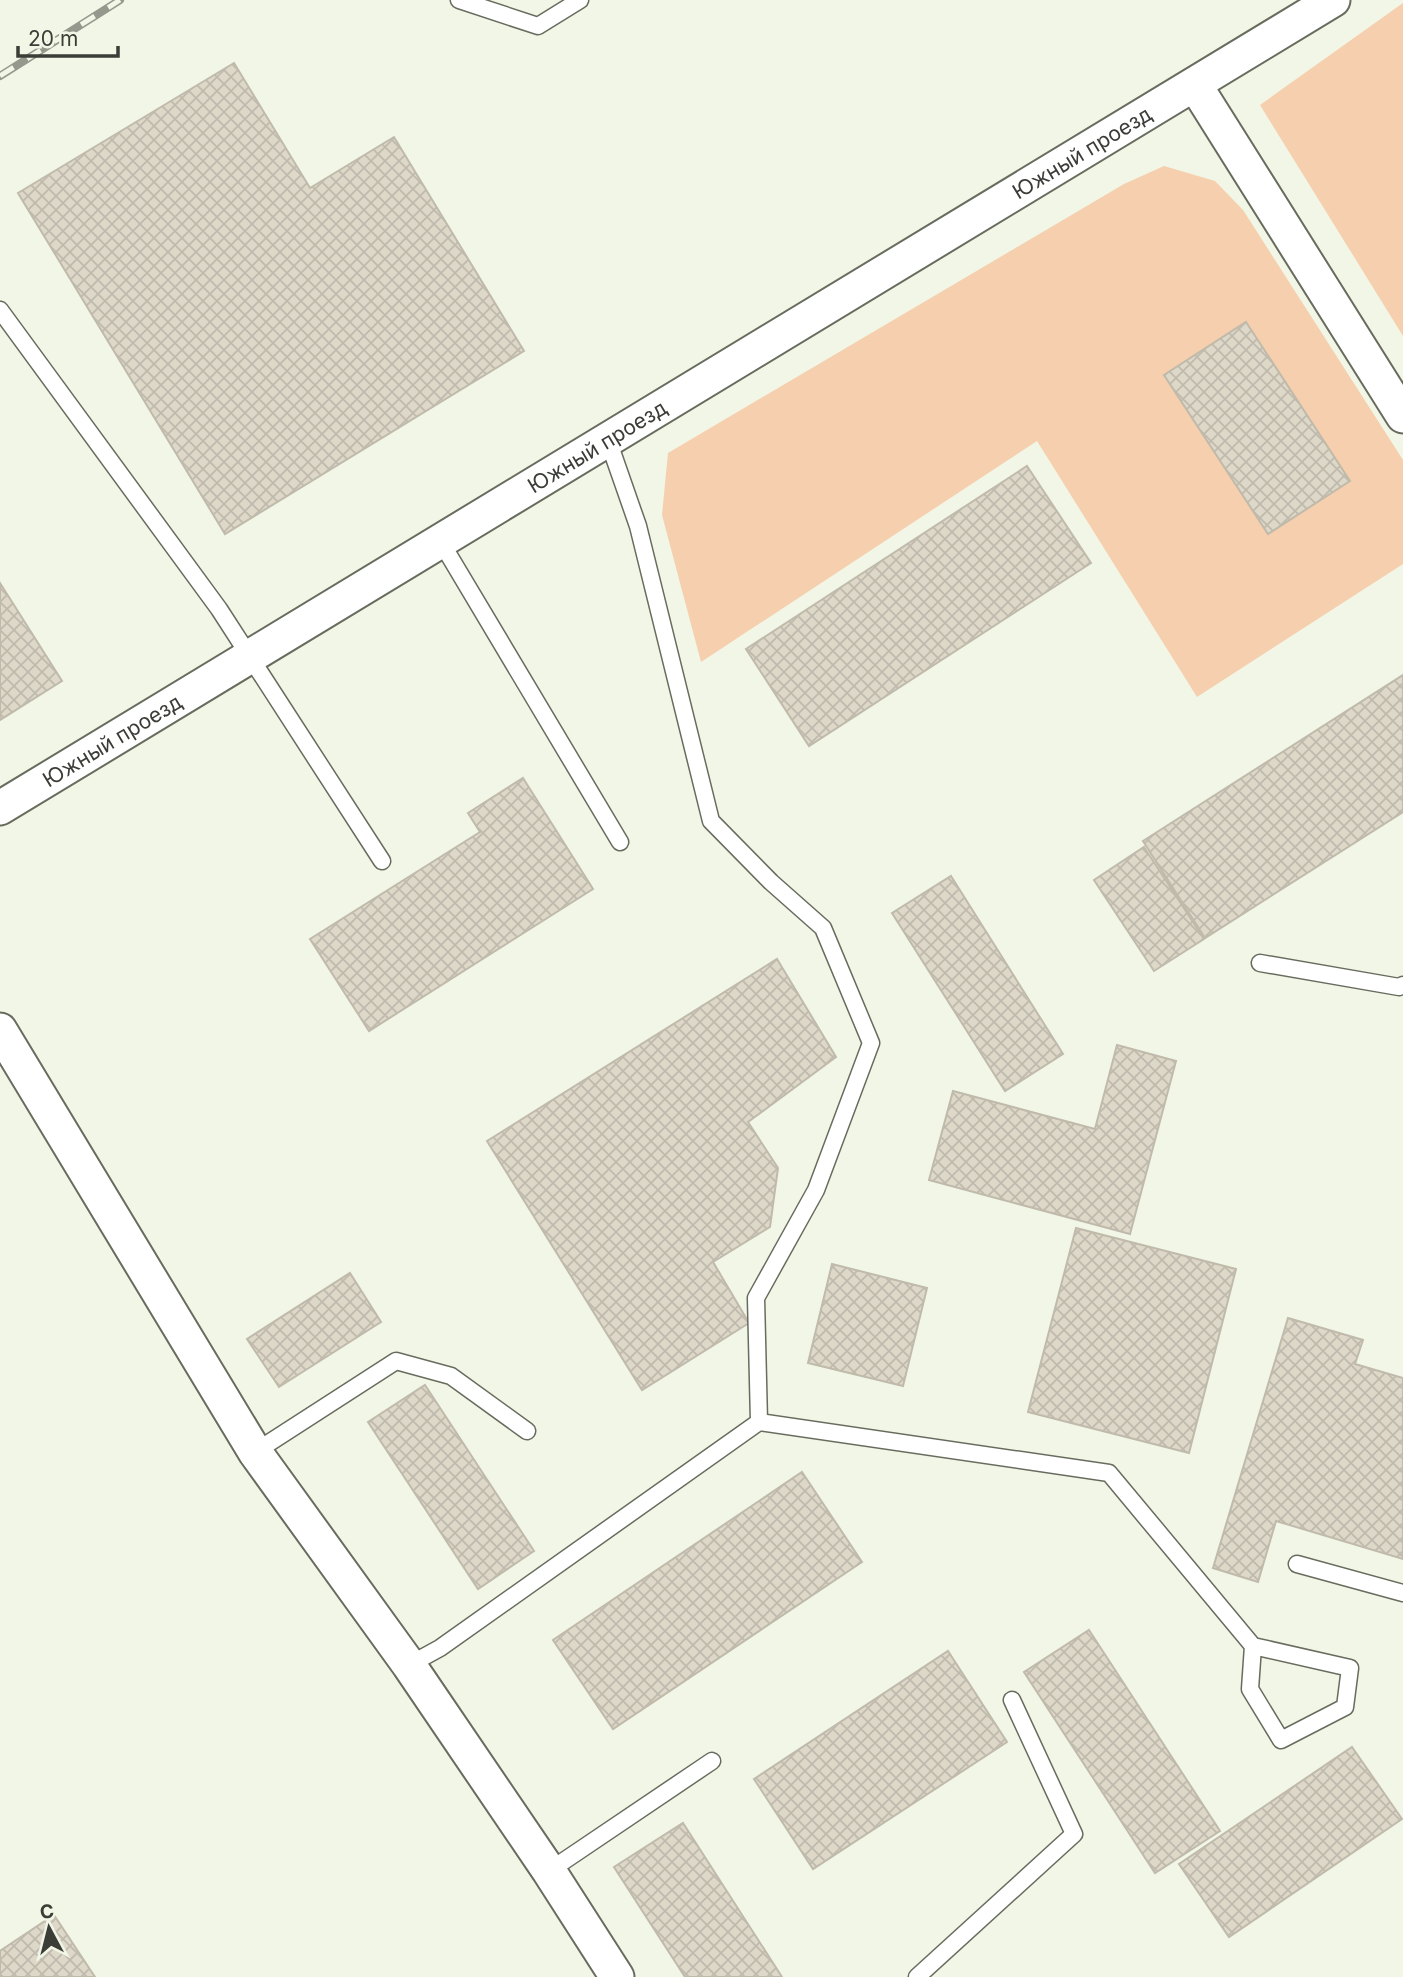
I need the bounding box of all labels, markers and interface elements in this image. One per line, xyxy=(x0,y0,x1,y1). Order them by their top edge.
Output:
scale bar xyxy=(18,14,117,58)
text: 20 m xyxy=(28,26,78,51)
street label: Южный проезд xyxy=(1008,101,1156,204)
street label: Южный проезд xyxy=(523,394,671,498)
street label: Южный проезд xyxy=(38,688,186,792)
north arrow xyxy=(14,1893,84,1963)
text: С xyxy=(39,1899,55,1924)

